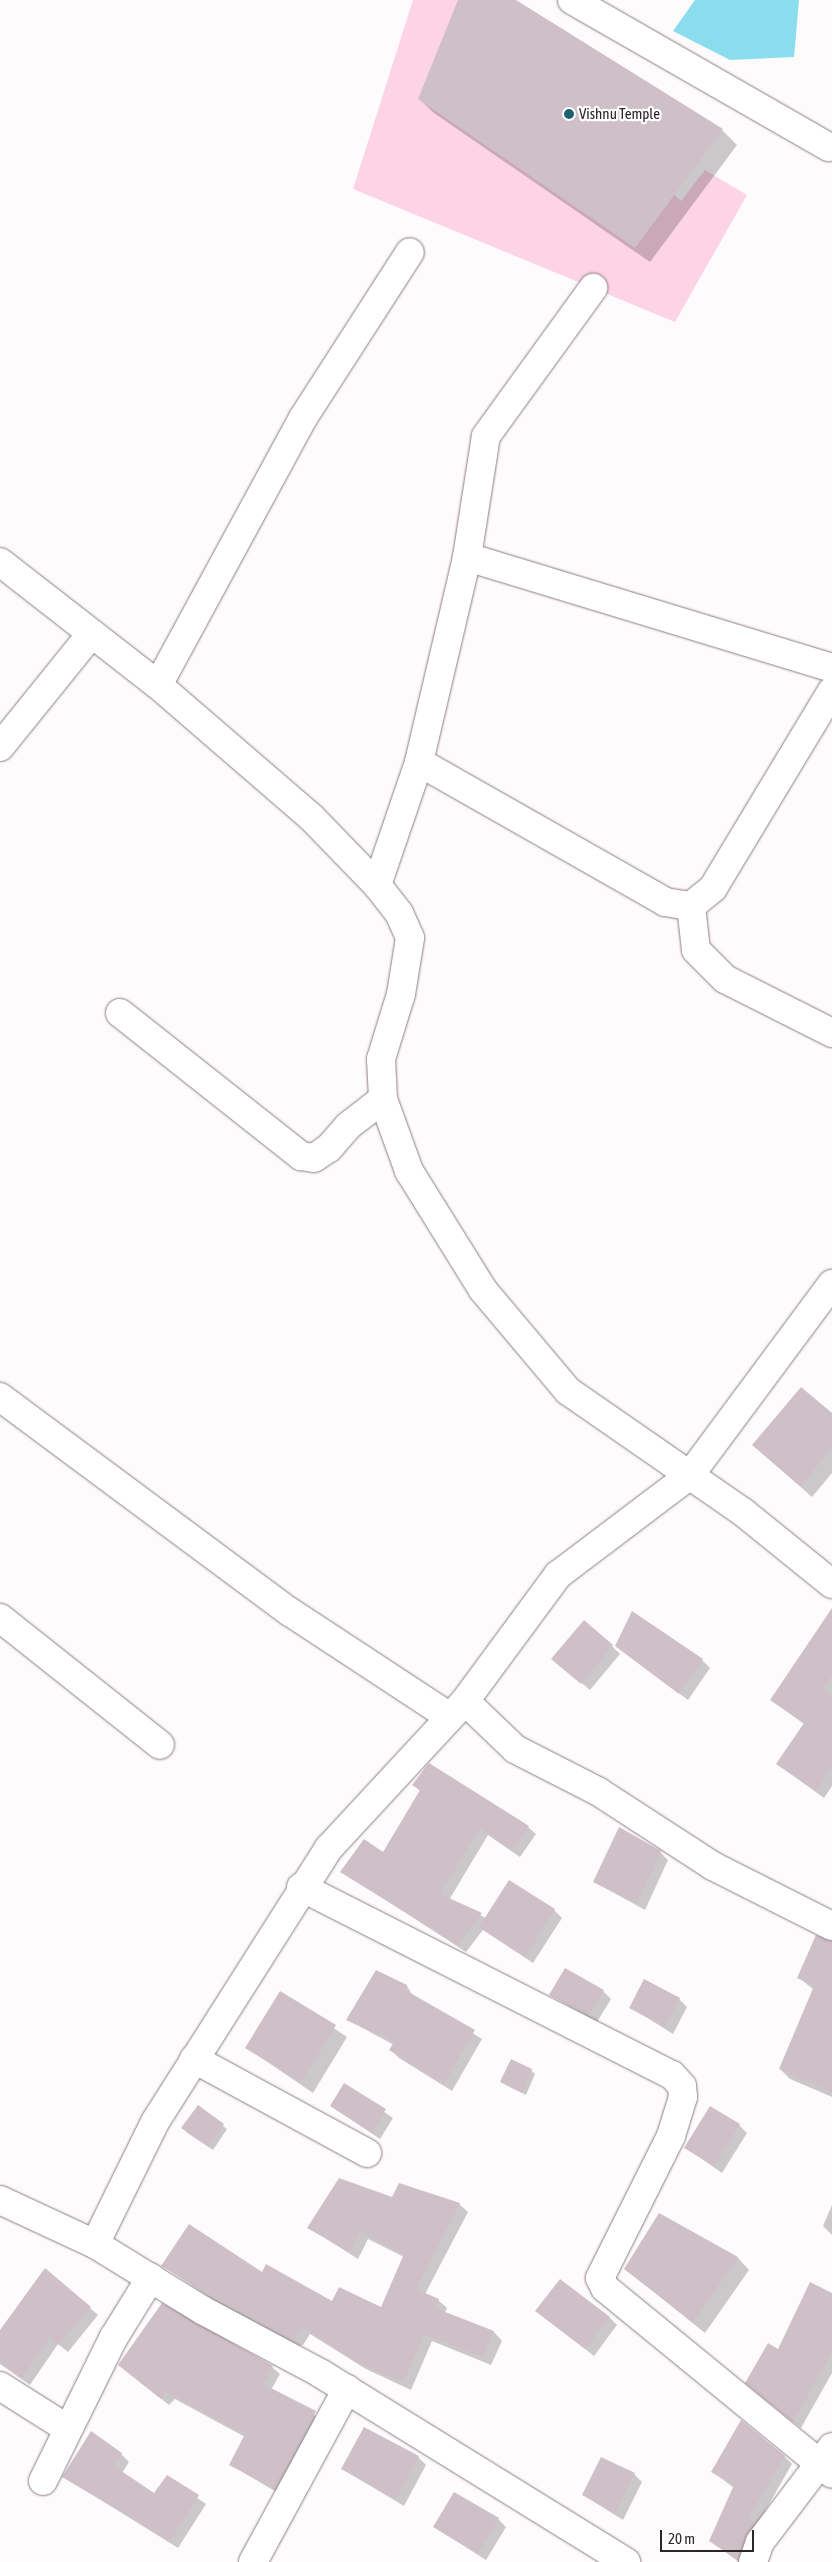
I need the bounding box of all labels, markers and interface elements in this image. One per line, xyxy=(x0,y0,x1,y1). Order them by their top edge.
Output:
place label: Vishnu Temple xyxy=(579,105,660,123)
marker: Vishnu Temple xyxy=(563,108,575,120)
scale bar xyxy=(662,2520,756,2552)
text: 20 m xyxy=(668,2530,695,2547)

